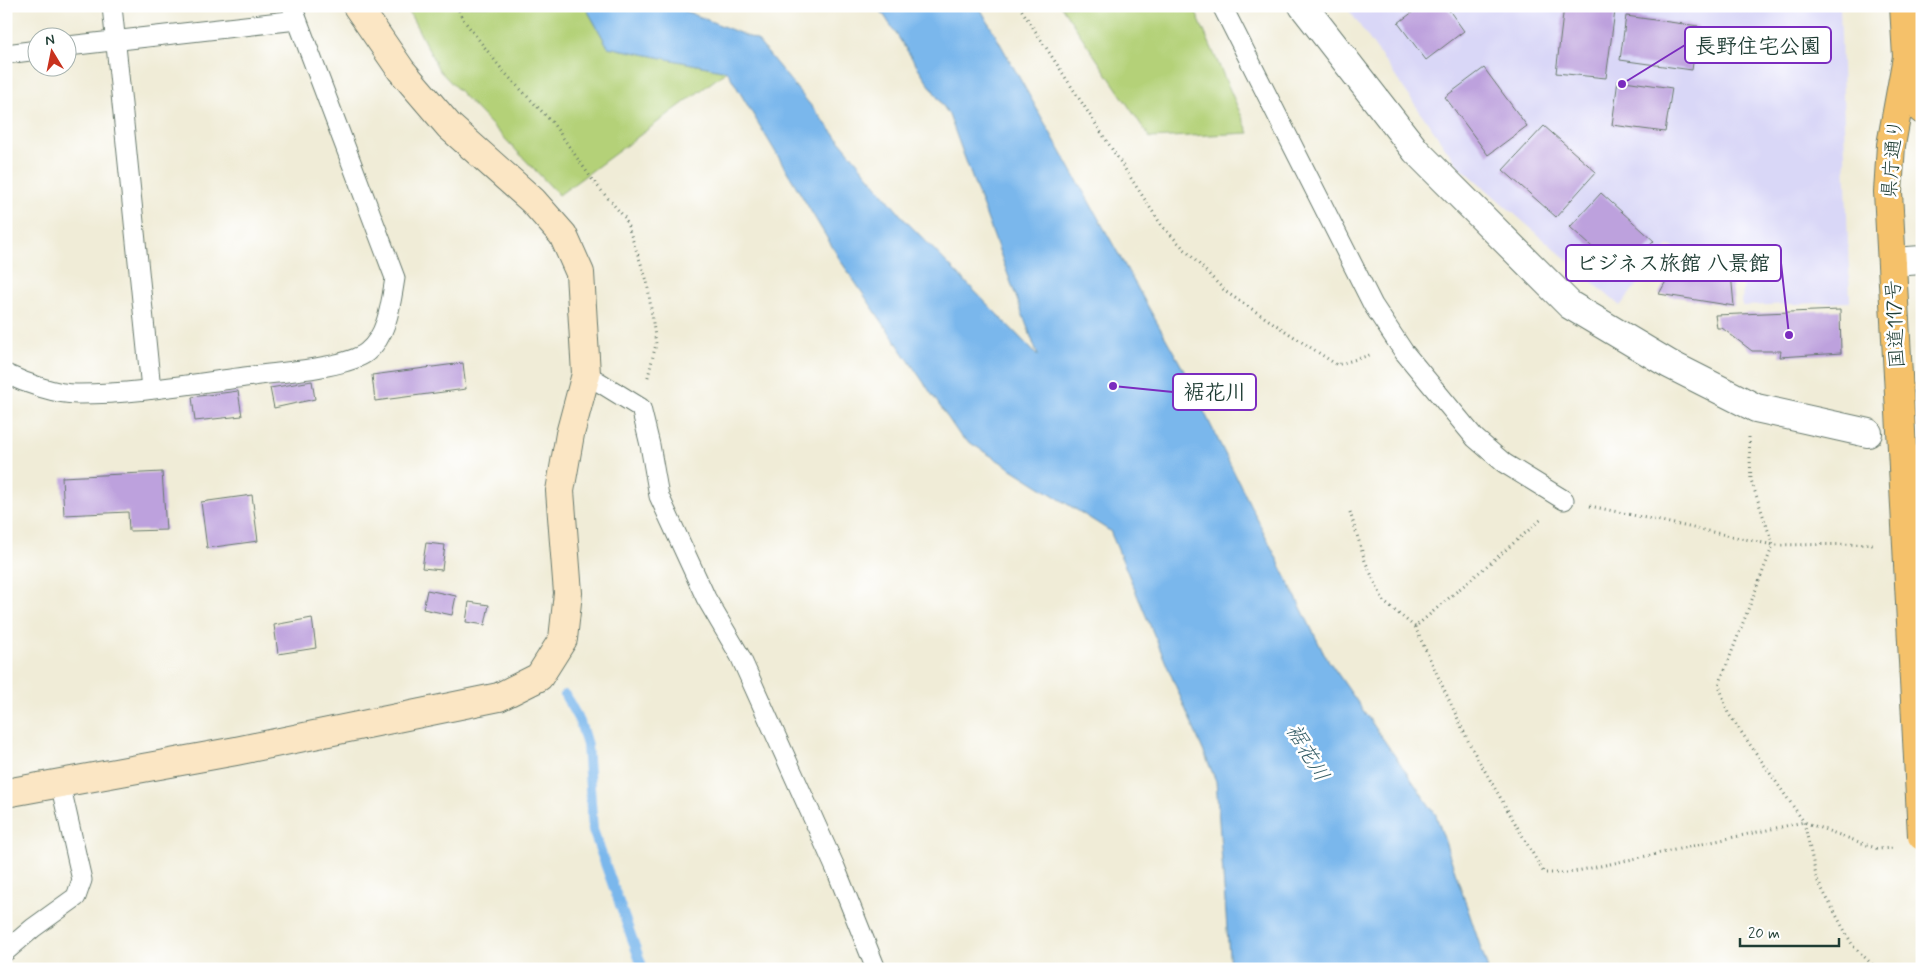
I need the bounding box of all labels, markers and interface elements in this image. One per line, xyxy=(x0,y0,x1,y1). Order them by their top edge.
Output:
callout: 長野住宅公園 xyxy=(1685,27,1831,63)
north arrow xyxy=(28,28,78,78)
text: N xyxy=(44,31,56,50)
text: 長野住宅公園 xyxy=(1695,33,1821,61)
street label: 県庁通り xyxy=(1876,118,1910,200)
callout: ビジネス旅館 八景館 xyxy=(1566,245,1781,281)
text: ビジネス旅館 八景館 xyxy=(1576,250,1770,278)
street label: 国道117号 xyxy=(1880,279,1912,369)
callout: 裾花川 xyxy=(1173,374,1256,410)
text: 裾花川 xyxy=(1184,379,1247,407)
water label: 裾花川 xyxy=(1279,719,1335,787)
scale bar xyxy=(1740,915,1839,947)
text: 20 m xyxy=(1748,924,1780,944)

